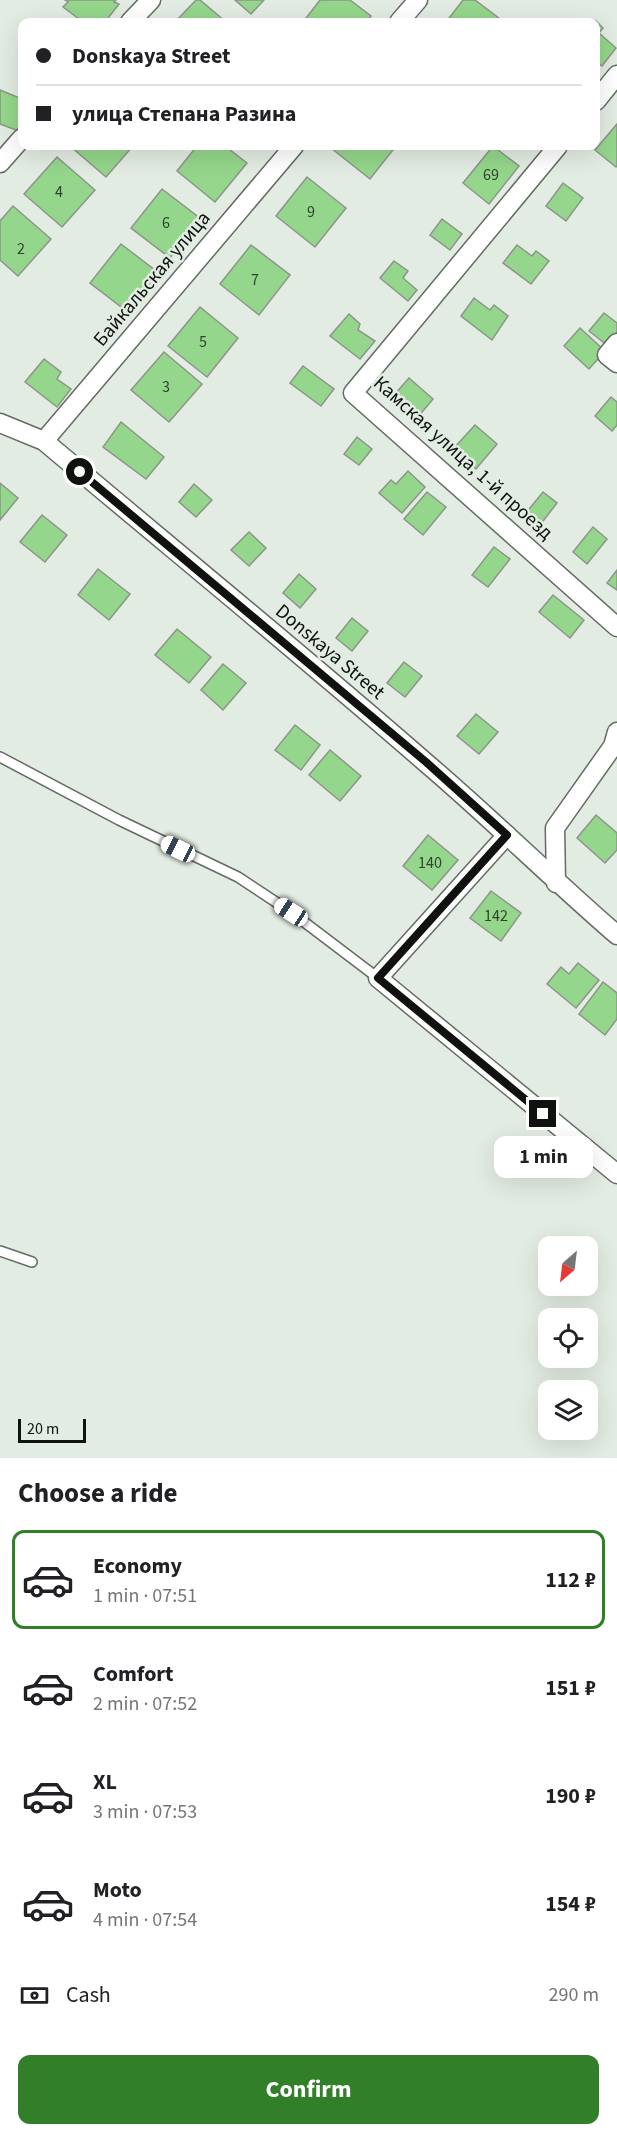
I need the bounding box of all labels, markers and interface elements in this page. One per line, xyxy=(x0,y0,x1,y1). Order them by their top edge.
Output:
text: Donskaya Street xyxy=(72,40,231,72)
text: улица Степана Разина xyxy=(72,98,296,130)
house number: 69 xyxy=(483,164,499,186)
house number: 4 xyxy=(55,181,63,203)
house number: 9 xyxy=(307,201,315,223)
street label: Байкальская улица xyxy=(87,205,217,353)
house number: 6 xyxy=(162,212,170,234)
house number: 2 xyxy=(17,238,25,260)
house number: 7 xyxy=(251,269,259,291)
house number: 5 xyxy=(199,331,207,353)
street label: Камская улица, 1-й проезд xyxy=(367,370,559,547)
house number: 3 xyxy=(162,376,170,398)
route start xyxy=(66,458,93,485)
street label: Donskaya Street xyxy=(269,598,391,706)
car xyxy=(158,833,198,865)
house number: 140 xyxy=(418,852,442,874)
car xyxy=(271,895,311,929)
house number: 142 xyxy=(484,905,508,927)
route end xyxy=(529,1100,556,1127)
callout: 1 min xyxy=(494,1135,592,1177)
text: 1 min xyxy=(519,1143,568,1171)
north arrow xyxy=(538,1236,598,1296)
map controls xyxy=(538,1236,598,1440)
button: locate xyxy=(538,1308,598,1368)
button: layers xyxy=(538,1380,598,1440)
scale bar xyxy=(18,1416,86,1444)
text: 20 m xyxy=(27,1418,59,1440)
text: Choose a ride xyxy=(18,1474,178,1513)
text: Economy xyxy=(93,1550,182,1582)
icon: car xyxy=(21,1553,75,1607)
text: 112 ₽ xyxy=(545,1564,596,1596)
text: 1 min · 07:51 xyxy=(93,1582,197,1610)
text: Comfort xyxy=(93,1658,174,1690)
icon: car xyxy=(21,1661,75,1715)
text: 151 ₽ xyxy=(545,1672,596,1704)
text: 2 min · 07:52 xyxy=(93,1690,197,1718)
text: XL xyxy=(93,1766,117,1798)
icon: car xyxy=(21,1769,75,1823)
text: 190 ₽ xyxy=(545,1780,596,1812)
text: 3 min · 07:53 xyxy=(93,1798,197,1826)
text: Moto xyxy=(93,1874,142,1906)
icon: car xyxy=(21,1877,75,1931)
text: 154 ₽ xyxy=(545,1888,596,1920)
text: 4 min · 07:54 xyxy=(93,1906,197,1934)
icon: cash xyxy=(18,1979,51,2012)
text: Cash xyxy=(66,1979,111,2011)
text: 290 m xyxy=(549,1981,599,2009)
button: Confirm xyxy=(18,2055,599,2124)

